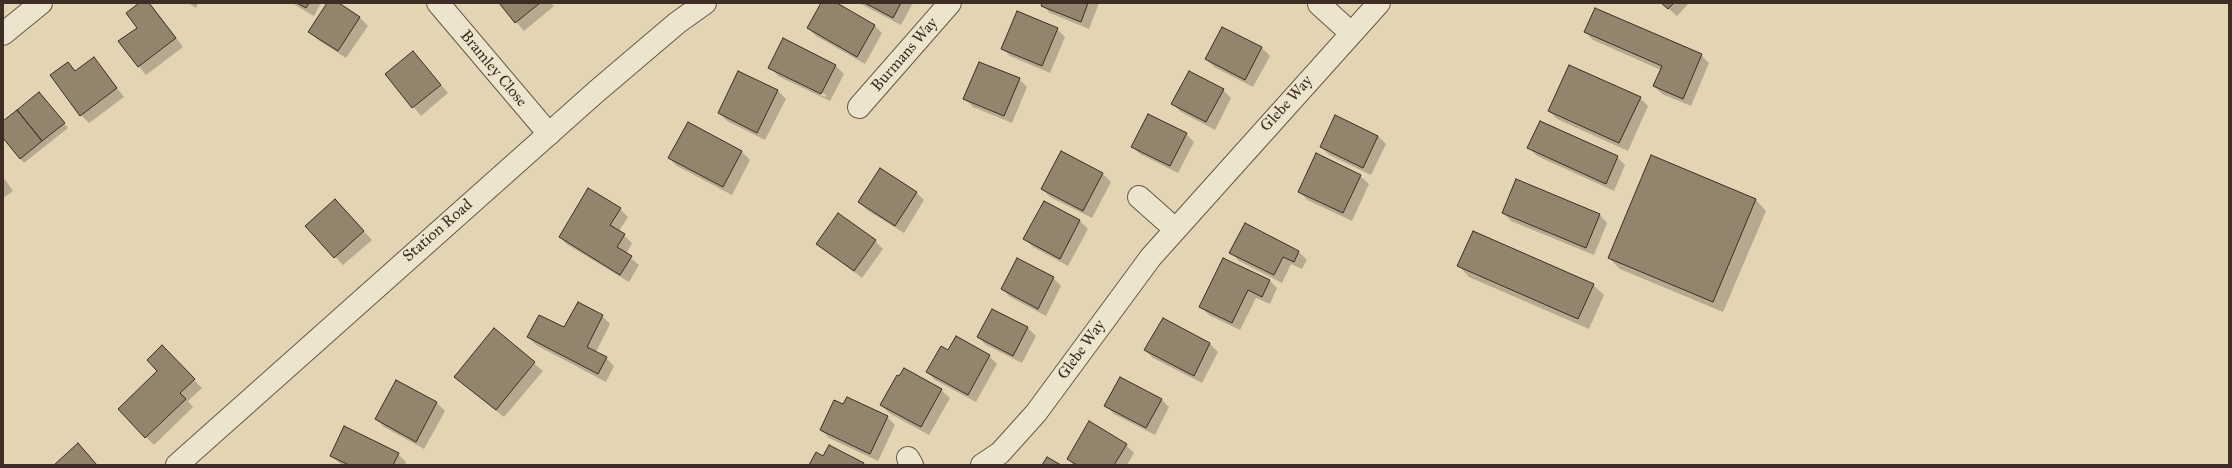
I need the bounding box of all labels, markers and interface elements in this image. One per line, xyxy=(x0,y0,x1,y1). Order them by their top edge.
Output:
street label: Burmans Way xyxy=(868,14,942,96)
street label: Bramley Close xyxy=(455,27,531,111)
street label: Glebe Way xyxy=(1257,72,1317,136)
street label: Station Road xyxy=(399,196,477,266)
street label: Glebe Way xyxy=(1054,316,1110,384)

